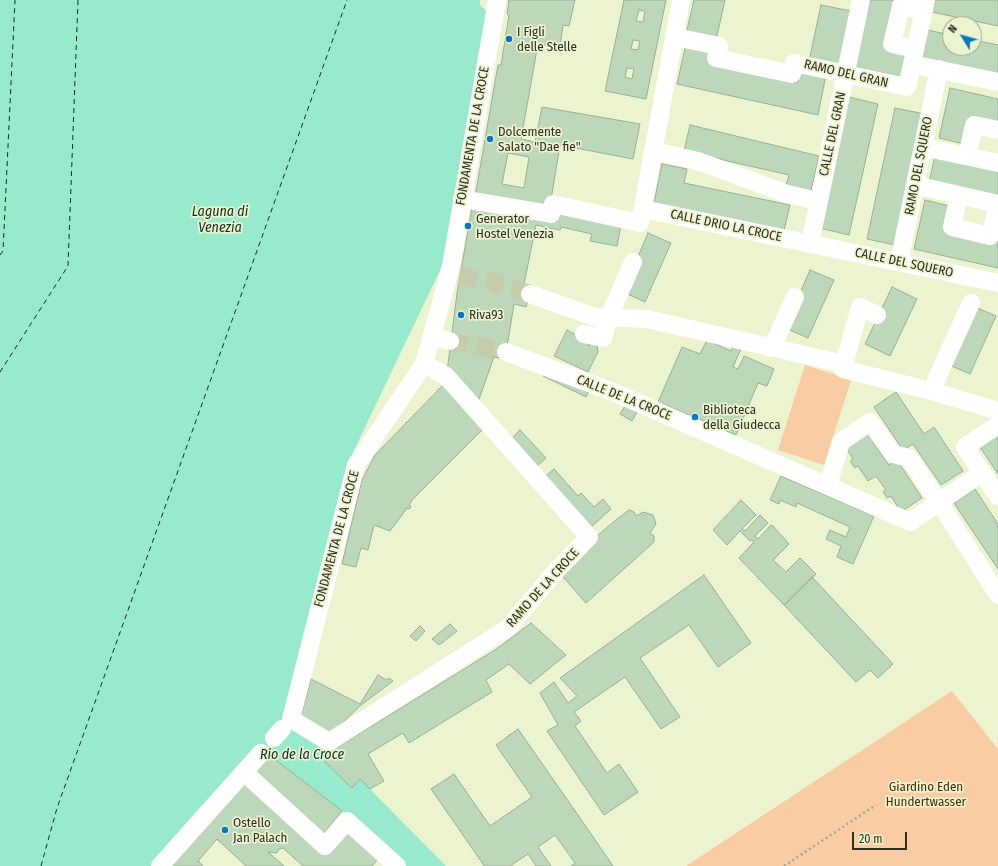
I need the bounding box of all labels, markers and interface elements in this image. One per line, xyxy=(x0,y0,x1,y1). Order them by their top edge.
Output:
north arrow xyxy=(942,16,982,56)
text: N xyxy=(946,23,960,36)
place label: I Figli delle Stelle xyxy=(517,24,577,55)
marker: I Figli delle Stelle xyxy=(504,34,514,44)
street label: RAMO DEL GRAN xyxy=(802,57,890,91)
street label: FONDAMENTA DE LA CROCE xyxy=(453,65,493,207)
street label: CALLE DEL GRAN xyxy=(816,90,850,178)
street label: RAMO DEL SQUERO xyxy=(902,115,936,217)
place label: Dolcemente Salato "Dae fie" xyxy=(498,124,581,155)
marker: Dolcemente Salato "Dae fie" xyxy=(485,134,495,144)
water label: Laguna di Venezia xyxy=(192,204,248,236)
street label: CALLE DRIO LA CROCE xyxy=(669,207,783,245)
place label: Generator Hostel Venezia xyxy=(476,211,554,242)
marker: Generator Hostel Venezia xyxy=(463,221,473,231)
street label: CALLE DEL SQUERO xyxy=(853,245,955,281)
place label: Riva93 xyxy=(469,307,503,323)
marker: Riva93 xyxy=(456,310,466,320)
street label: CALLE DE LA CROCE xyxy=(574,372,674,424)
place label: Biblioteca della Giudecca xyxy=(703,402,781,433)
marker: Biblioteca della Giudecca xyxy=(690,412,700,422)
street label: FONDAMENTA DE LA CROCE xyxy=(311,469,363,609)
street label: RAMO DE LA CROCE xyxy=(503,545,583,631)
water label: Rio de la Croce xyxy=(260,747,344,763)
park label: Giardino Eden Hundertwasser xyxy=(886,779,966,810)
place label: Ostello Jan Palach xyxy=(233,815,287,846)
scale bar xyxy=(854,824,909,850)
marker: Ostello Jan Palach xyxy=(220,825,230,835)
text: 20 m xyxy=(859,832,883,846)

